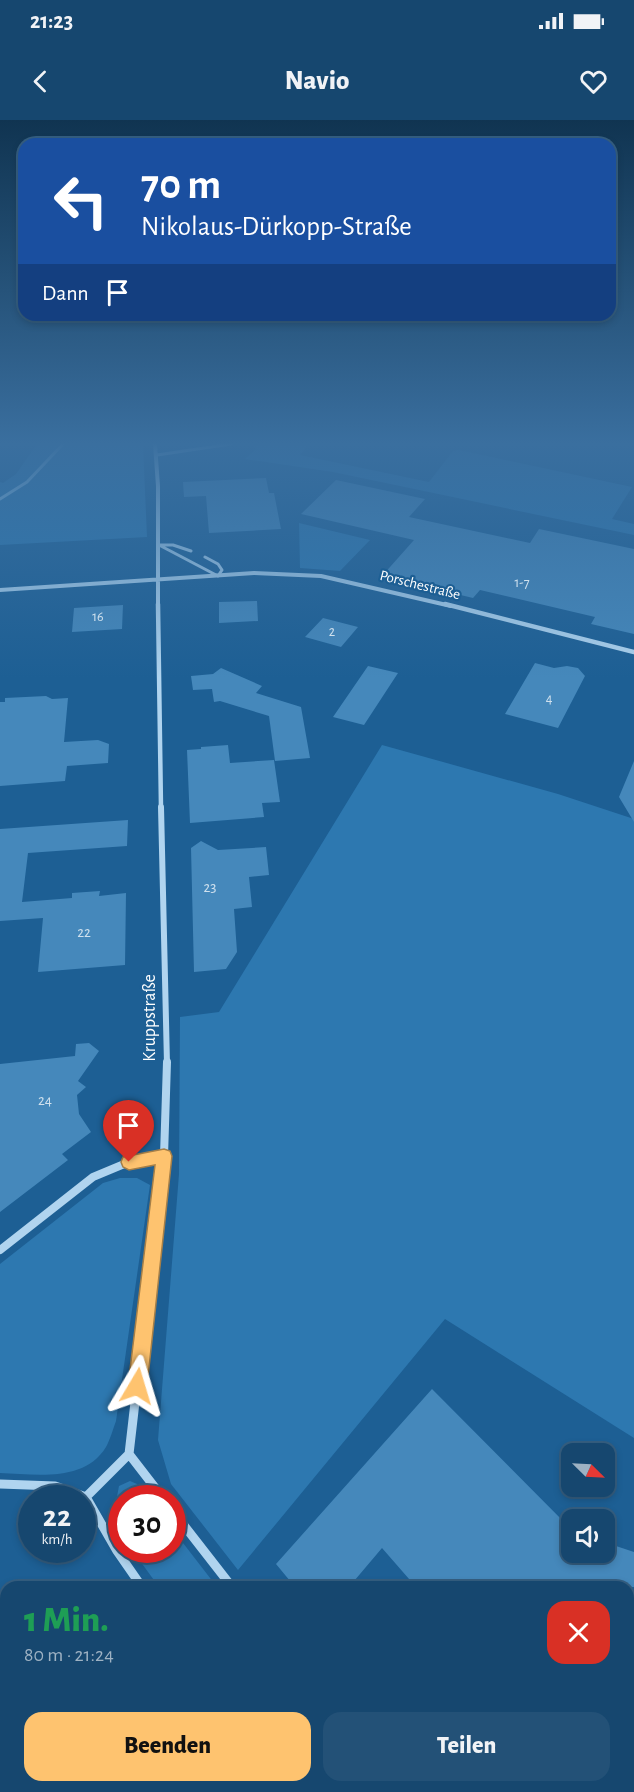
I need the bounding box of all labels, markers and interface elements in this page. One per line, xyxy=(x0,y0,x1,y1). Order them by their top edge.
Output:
text: 21:23 xyxy=(30,10,73,32)
icon: back xyxy=(24,65,57,98)
icon: heart xyxy=(577,65,610,98)
text: Navio xyxy=(285,67,349,94)
icon: left xyxy=(42,162,120,240)
text: 70 m xyxy=(141,164,221,206)
text: Nikolaus-Dürkopp-Straße xyxy=(141,213,412,240)
icon: arrive xyxy=(101,276,134,309)
text: Dann xyxy=(42,282,89,304)
street label: Porschestraße xyxy=(378,568,462,602)
house number: 1-7 xyxy=(515,576,530,590)
house number: 16 xyxy=(92,610,104,624)
house number: 2 xyxy=(329,625,335,639)
house number: 4 xyxy=(546,692,553,706)
house number: 23 xyxy=(203,880,217,895)
house number: 22 xyxy=(77,925,91,940)
street label: Kruppstraße xyxy=(141,974,159,1062)
house number: 24 xyxy=(38,1093,52,1108)
pin xyxy=(103,1100,154,1162)
icon: arrive xyxy=(112,1109,145,1142)
position arrow xyxy=(105,1354,169,1418)
north arrow xyxy=(561,1443,615,1497)
map controls xyxy=(561,1443,615,1563)
speed limit sign: 30 xyxy=(108,1485,186,1563)
text: 22 xyxy=(43,1502,71,1532)
button: sound xyxy=(561,1509,615,1563)
text: km/h xyxy=(42,1532,72,1547)
button: close xyxy=(547,1601,610,1664)
text: 1 Min. xyxy=(24,1602,109,1638)
text: 80 m · 21:24 xyxy=(24,1645,114,1665)
button: Beenden xyxy=(24,1712,311,1781)
button: Teilen xyxy=(323,1712,610,1781)

